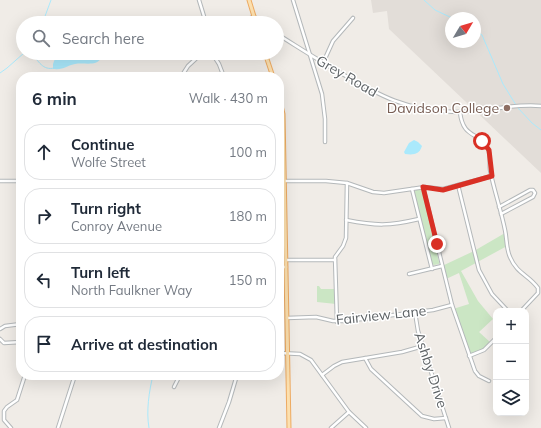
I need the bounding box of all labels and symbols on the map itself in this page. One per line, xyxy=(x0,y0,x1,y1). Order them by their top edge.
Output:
north arrow xyxy=(445,12,481,48)
street label: Grey Road xyxy=(313,51,381,101)
place label: Davidson College xyxy=(387,99,499,117)
marker: Davidson College xyxy=(502,103,512,113)
route start xyxy=(473,132,491,150)
route end xyxy=(428,235,446,253)
street label: Fairview Lane xyxy=(335,301,427,329)
street label: Ashby Drive xyxy=(410,330,452,410)

